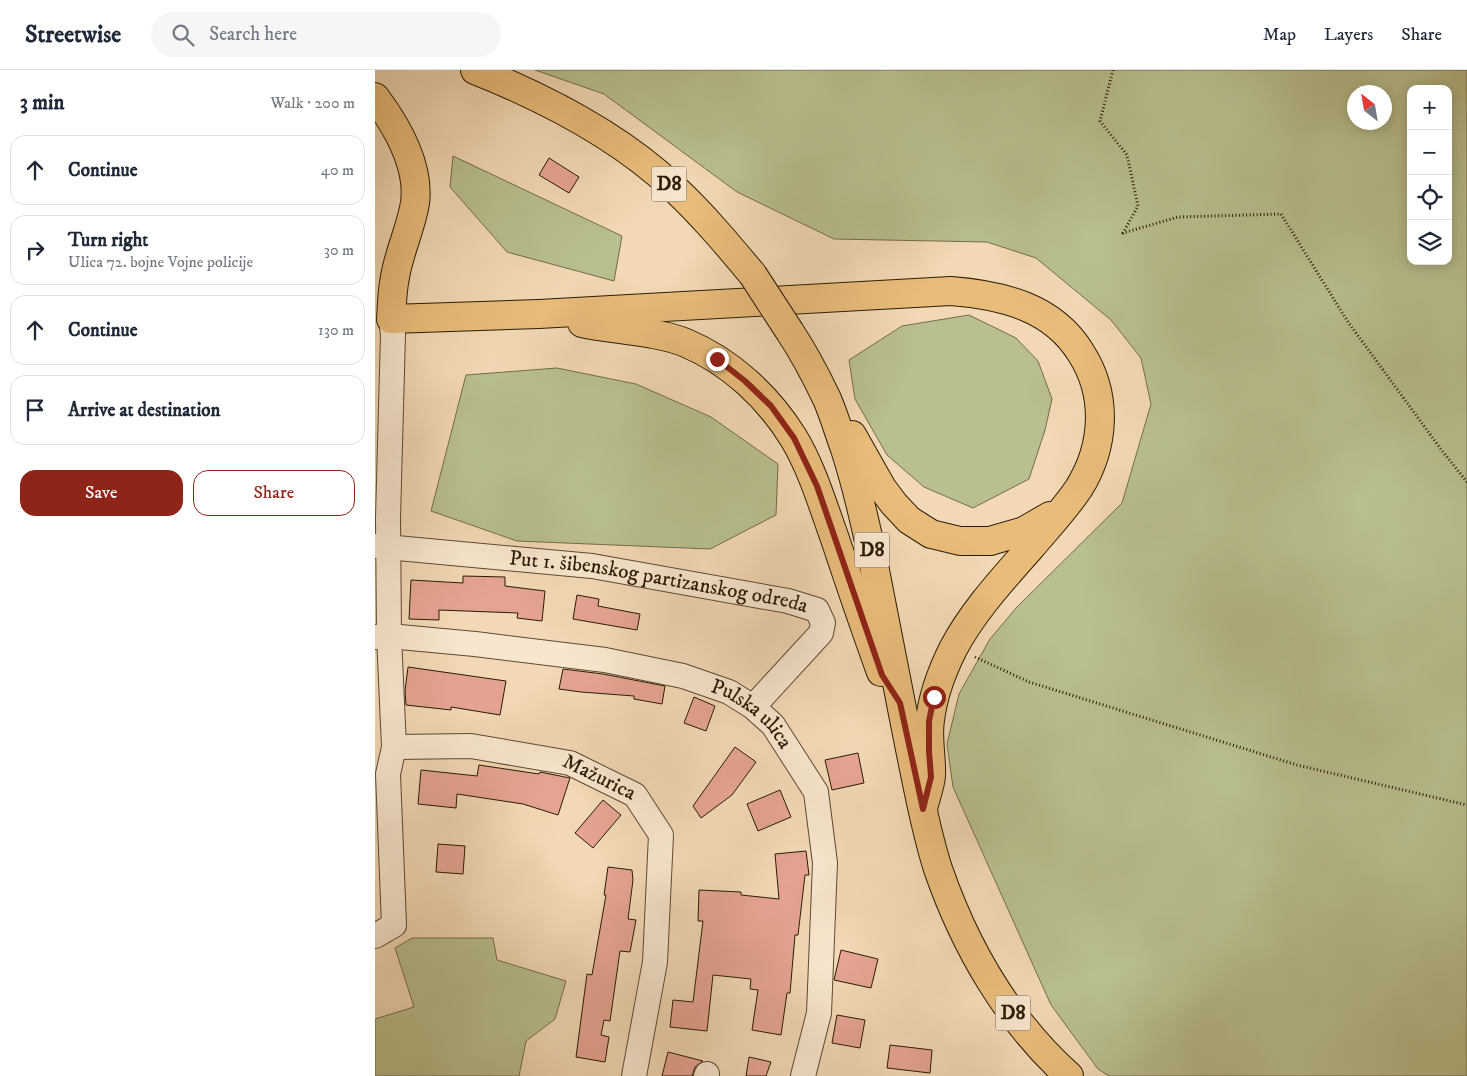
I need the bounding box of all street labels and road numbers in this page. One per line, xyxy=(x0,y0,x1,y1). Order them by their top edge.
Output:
road number: D8 xyxy=(651,166,687,202)
road number: D8 xyxy=(855,532,889,568)
street label: Put 1. šibenskog partizanskog odreda xyxy=(508,545,811,619)
street label: Pulska ulica xyxy=(707,674,798,754)
street label: Mažurica xyxy=(558,748,640,806)
road number: D8 xyxy=(995,996,1031,1030)

